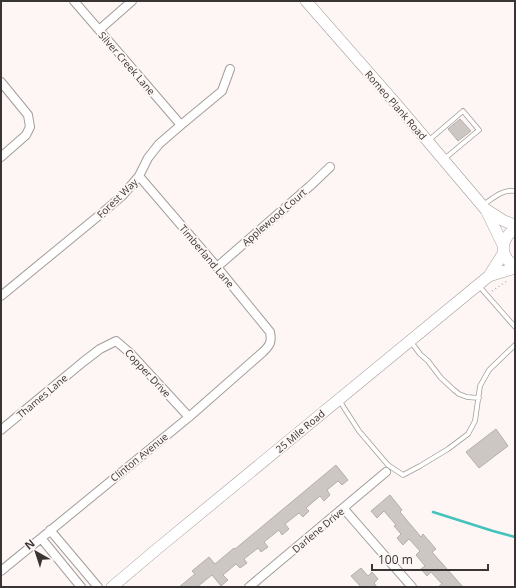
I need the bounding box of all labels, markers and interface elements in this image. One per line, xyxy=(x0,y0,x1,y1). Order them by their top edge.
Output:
street label: Silver Creek Lane xyxy=(96,28,159,98)
street label: Romeo Plank Road xyxy=(362,67,430,143)
street label: Forest Way xyxy=(94,174,141,221)
street label: Applewood Court xyxy=(239,185,310,249)
street label: Timberland Lane xyxy=(176,221,238,291)
street label: Copper Drive xyxy=(122,346,174,400)
street label: Thames Lane xyxy=(14,370,71,421)
street label: 25 Mile Road xyxy=(272,406,328,456)
street label: Clinton Avenue xyxy=(107,429,171,485)
street label: Darlene Drive xyxy=(289,504,347,556)
north arrow xyxy=(16,532,56,572)
text: N xyxy=(21,535,38,552)
scale bar xyxy=(372,546,488,572)
text: 100 m xyxy=(378,551,413,568)

